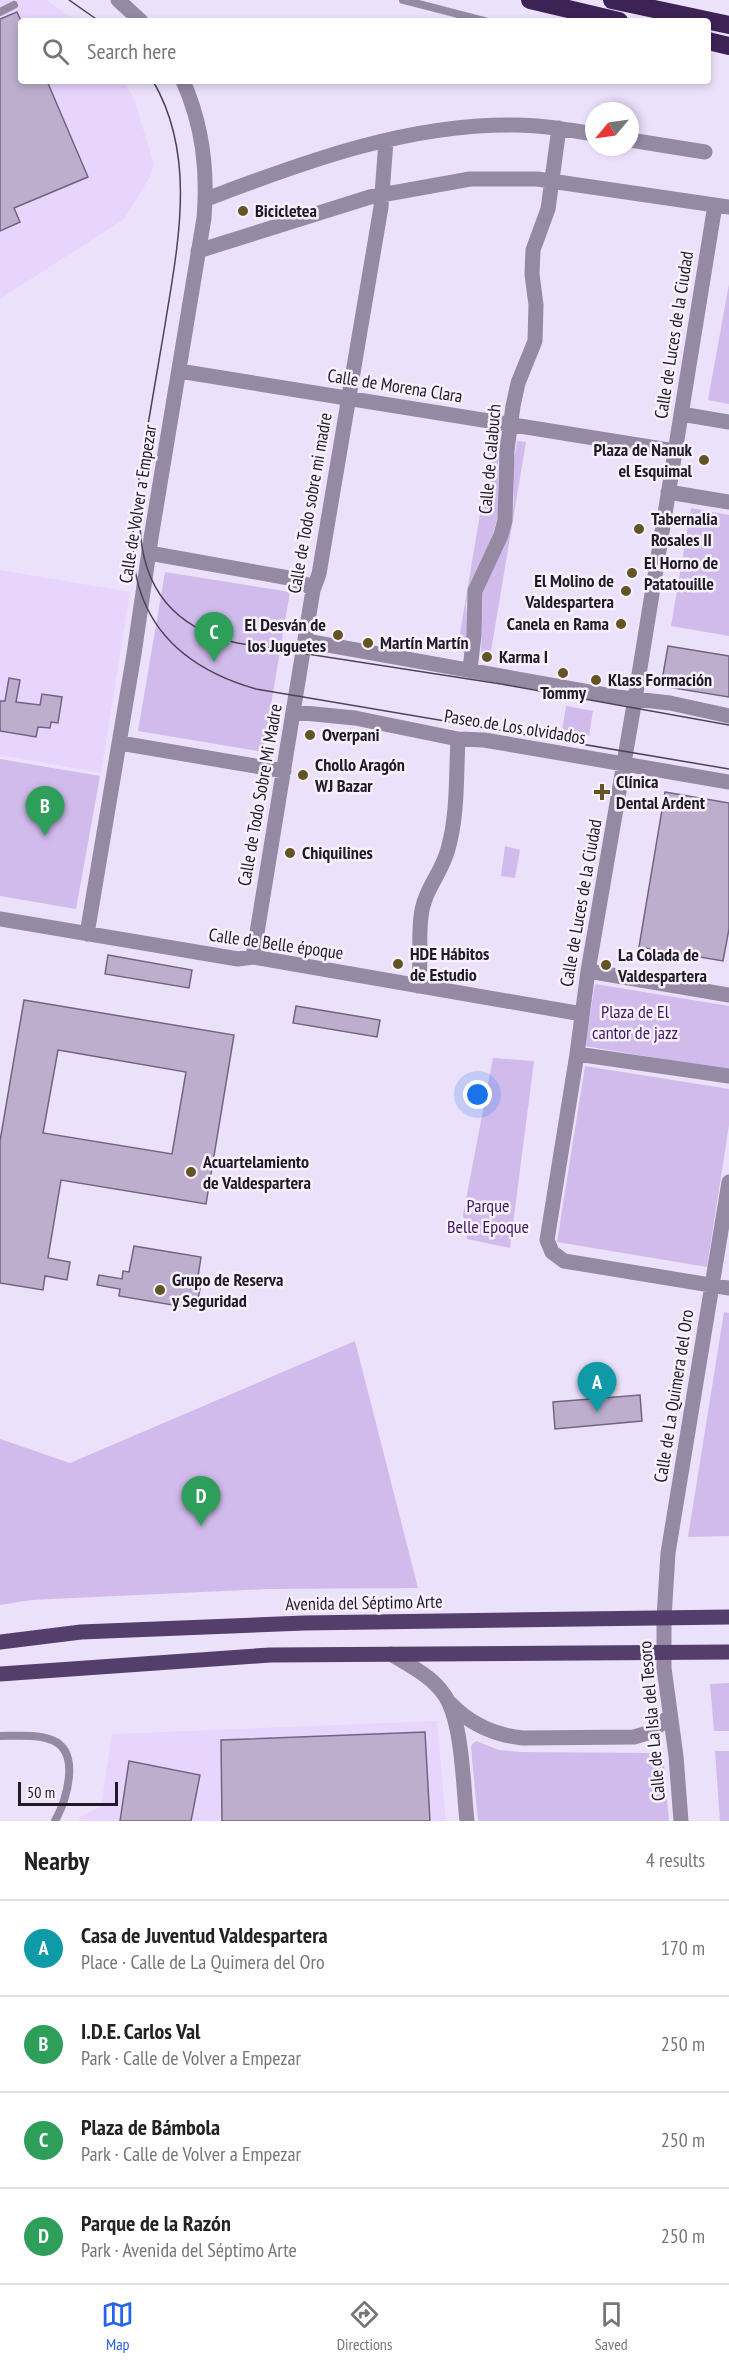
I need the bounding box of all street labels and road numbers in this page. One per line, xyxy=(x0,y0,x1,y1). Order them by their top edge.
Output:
street label: Calle de Luces de la Ciudad xyxy=(649,249,698,420)
street label: Calle de Morena Clara xyxy=(326,363,464,408)
street label: Calle de Calabuch xyxy=(473,403,506,515)
street label: Calle de Todo sobre mi madre xyxy=(282,411,337,595)
street label: Calle de Volver a Empezar xyxy=(114,423,161,585)
street label: Calle de Todo Sobre Mi Madre xyxy=(232,702,287,888)
street label: Paseo de Los olvidados xyxy=(443,704,587,749)
street label: Calle de Luces de la Ciudad xyxy=(554,818,607,988)
street label: Calle de Belle époque xyxy=(207,923,345,964)
street label: Calle de La Quimera del Oro xyxy=(648,1308,699,1484)
street label: Avenida del Séptimo Arte xyxy=(285,1590,443,1615)
street label: Calle de La Isla del Tesoro xyxy=(633,1640,670,1802)

